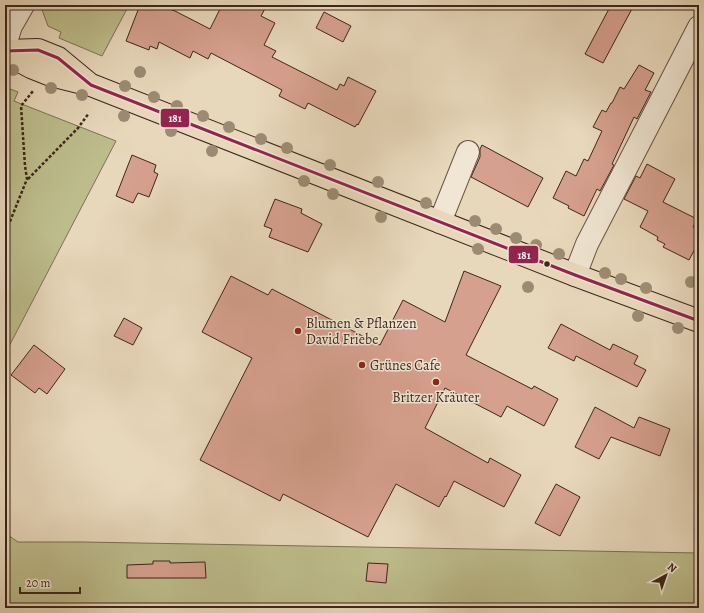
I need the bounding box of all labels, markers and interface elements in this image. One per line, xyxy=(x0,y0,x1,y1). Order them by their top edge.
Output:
line badge: 181 xyxy=(160,108,190,128)
text: 181 xyxy=(168,111,182,126)
line badge: 181 xyxy=(508,245,539,264)
text: 181 xyxy=(517,248,531,263)
unlabelled marker xyxy=(542,259,552,269)
place label: Blumen & Pflanzen David Friebe xyxy=(306,314,417,349)
marker: Blumen & Pflanzen David Friebe xyxy=(293,326,303,336)
place label: Grünes Cafe xyxy=(370,356,440,375)
marker: Grünes Cafe xyxy=(357,360,367,370)
marker: Britzer Kräuter xyxy=(431,377,441,387)
place label: Britzer Kräuter xyxy=(392,388,480,407)
north arrow xyxy=(646,555,686,595)
text: N xyxy=(664,559,680,576)
scale bar xyxy=(20,569,80,595)
text: 20 m xyxy=(26,575,50,591)

